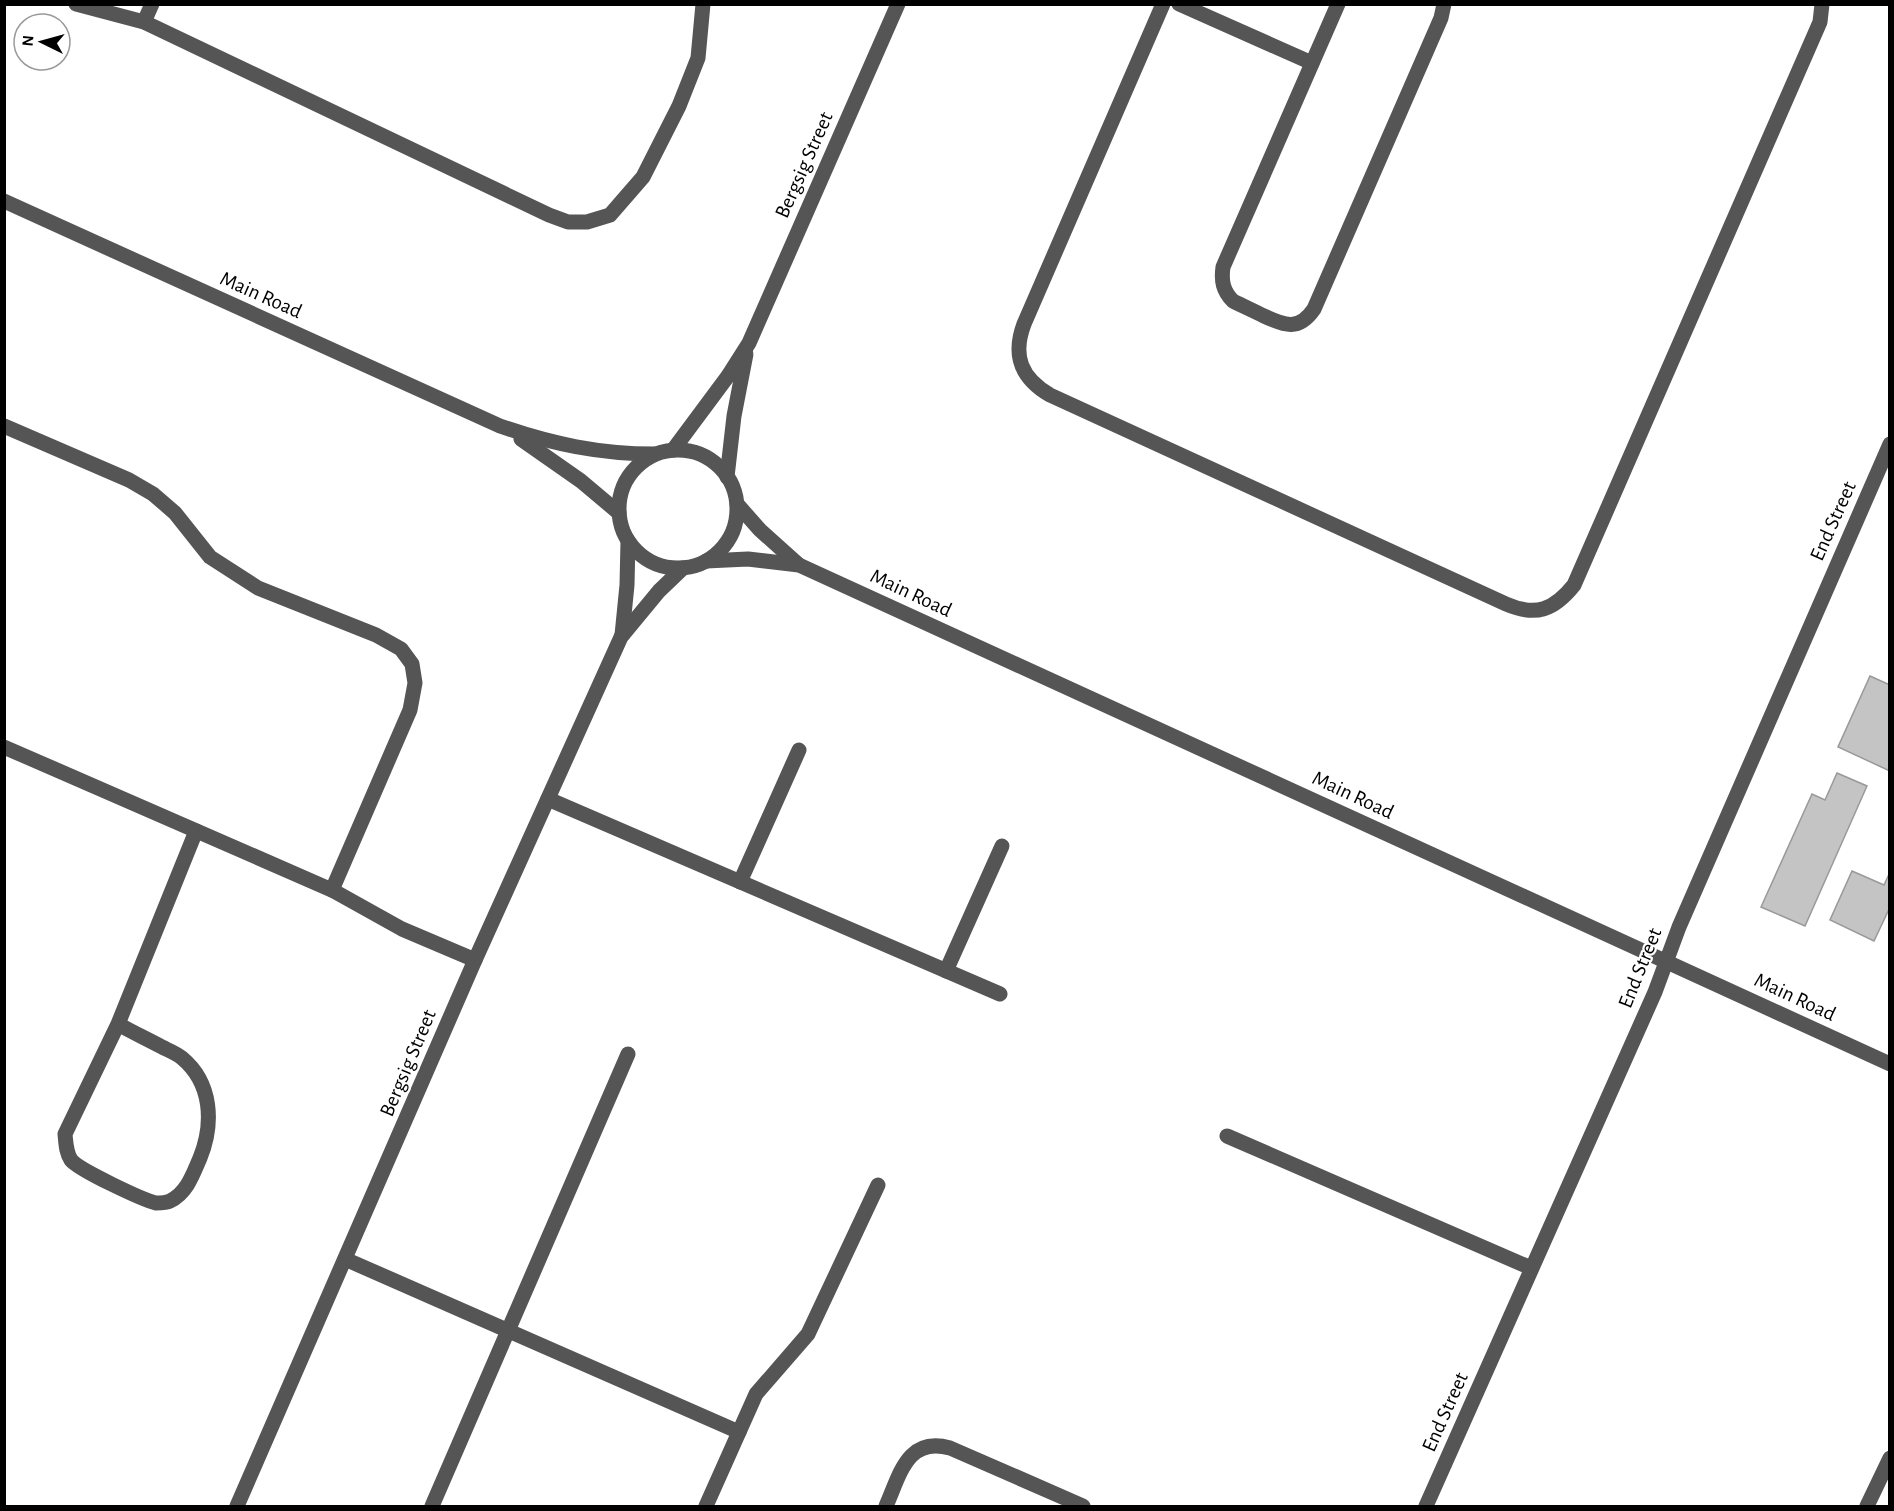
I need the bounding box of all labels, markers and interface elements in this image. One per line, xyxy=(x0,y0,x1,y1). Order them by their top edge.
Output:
north arrow xyxy=(12,12,72,72)
text: N xyxy=(20,35,37,47)
street label: Bergsig Street xyxy=(771,109,837,221)
street label: Main Road xyxy=(217,268,305,322)
street label: End Street xyxy=(1806,478,1860,564)
street label: Main Road xyxy=(867,565,955,621)
street label: Main Road xyxy=(1309,767,1397,823)
street label: End Street xyxy=(1614,925,1666,1011)
street label: Main Road xyxy=(1751,969,1839,1025)
street label: Bergsig Street xyxy=(376,1006,440,1119)
street label: End Street xyxy=(1418,1369,1472,1455)

